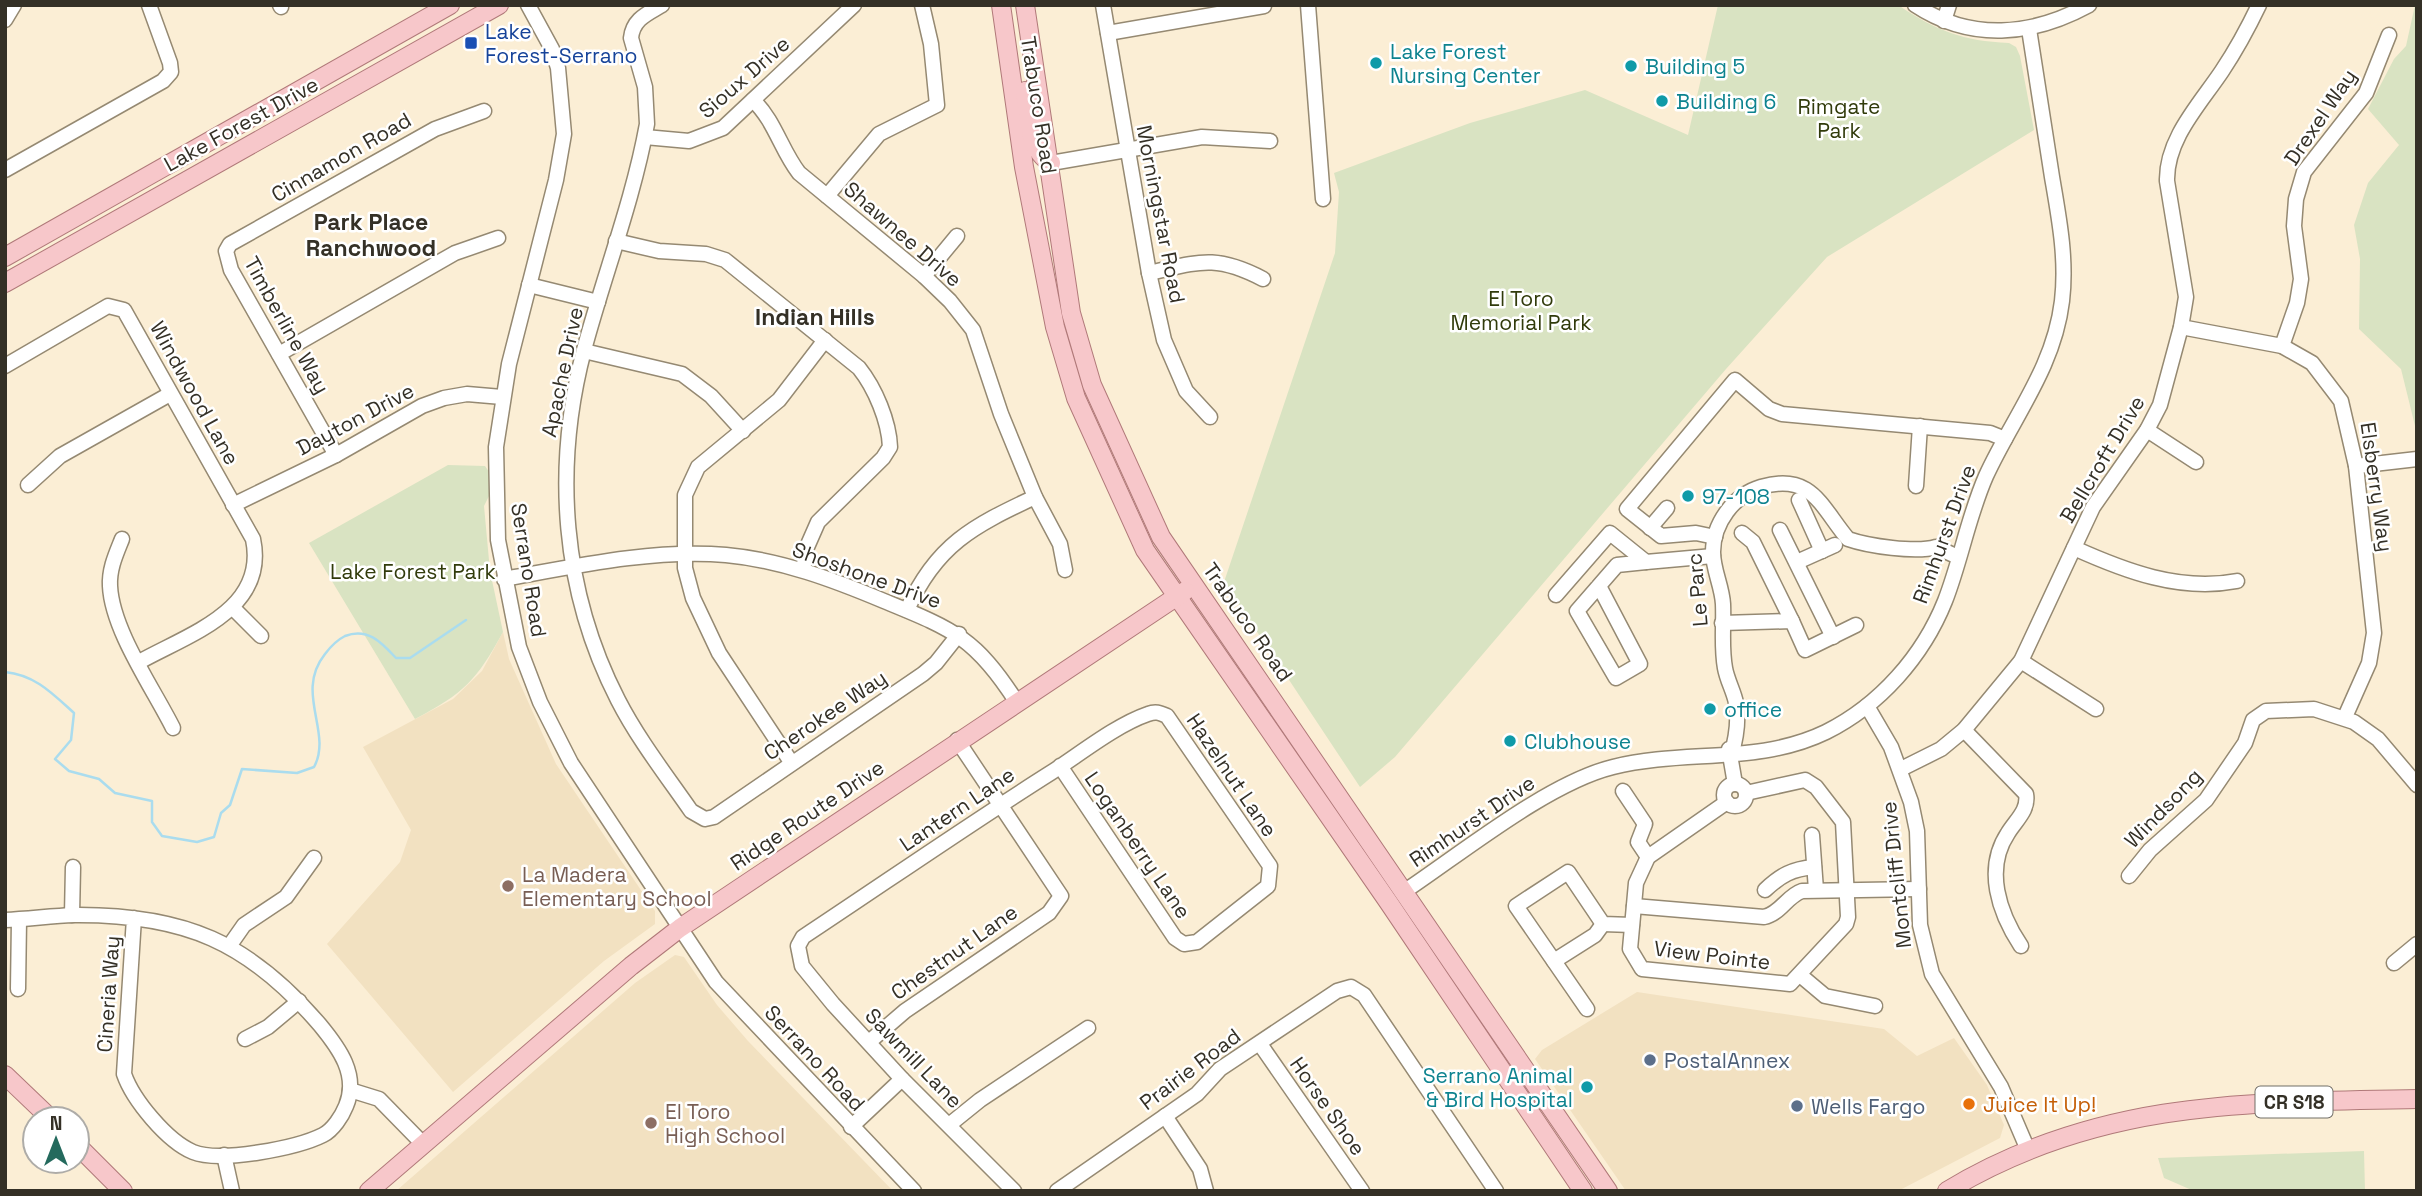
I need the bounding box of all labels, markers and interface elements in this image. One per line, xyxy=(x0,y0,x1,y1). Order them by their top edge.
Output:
place label: Lake Forest-Serrano xyxy=(485,18,638,69)
street label: Sioux Drive xyxy=(693,30,795,124)
street label: Trabuco Road xyxy=(1015,34,1063,176)
marker: Lake Forest-Serrano xyxy=(463,35,479,51)
place label: Lake Forest Nursing Center xyxy=(1390,38,1541,89)
place label: Building 5 xyxy=(1645,53,1745,80)
marker: Lake Forest Nursing Center xyxy=(1368,55,1384,71)
marker: Building 5 xyxy=(1623,58,1639,74)
street label: Drexel Way xyxy=(2278,64,2362,170)
street label: Lake Forest Drive xyxy=(159,70,323,178)
place label: Building 6 xyxy=(1676,88,1776,115)
marker: Building 6 xyxy=(1654,93,1670,109)
park label: Rimgate Park xyxy=(1797,93,1881,144)
street label: Cinnamon Road xyxy=(266,106,416,208)
street label: Morningstar Road xyxy=(1130,123,1192,305)
street label: Shawnee Drive xyxy=(838,175,968,293)
district label: Park Place Ranchwood xyxy=(306,207,436,263)
street label: Timberline Way xyxy=(238,252,336,398)
park label: El Toro Memorial Park xyxy=(1451,285,1592,336)
district label: Indian Hills xyxy=(755,302,875,332)
street label: Apache Drive xyxy=(535,305,589,439)
street label: Windwood Lane xyxy=(144,316,246,470)
street label: Dayton Drive xyxy=(292,377,418,461)
street label: Bellcroft Drive xyxy=(2053,391,2151,527)
street label: Elsberry Way xyxy=(2355,420,2399,554)
street label: Rimhurst Drive xyxy=(1906,461,1982,607)
place label: 97-108 xyxy=(1702,483,1770,510)
marker: 97-108 xyxy=(1680,488,1696,504)
street label: Serrano Road xyxy=(505,501,553,639)
street label: Shoshone Drive xyxy=(789,536,945,614)
street label: Le Parc xyxy=(1680,552,1714,628)
street label: Trabuco Road xyxy=(1197,557,1299,687)
park label: Lake Forest Park xyxy=(330,558,496,585)
street label: Cherokee Way xyxy=(758,664,892,766)
place label: office xyxy=(1724,696,1782,723)
marker: office xyxy=(1702,701,1718,717)
street label: Hazelnut Lane xyxy=(1181,708,1283,842)
place label: Clubhouse xyxy=(1524,728,1631,755)
marker: Clubhouse xyxy=(1502,733,1518,749)
street label: Ridge Route Drive xyxy=(725,754,889,876)
street label: Lantern Lane xyxy=(894,761,1020,857)
street label: Windsong xyxy=(2118,763,2208,853)
street label: Loganberry Lane xyxy=(1079,766,1197,924)
street label: Rimhurst Drive xyxy=(1404,769,1540,873)
street label: Montcliff Drive xyxy=(1875,800,1917,950)
place label: La Madera Elementary School xyxy=(522,861,712,912)
marker: La Madera Elementary School xyxy=(500,878,516,894)
street label: Chestnut Lane xyxy=(885,898,1023,1006)
street label: View Pointe xyxy=(1652,934,1772,976)
street label: Cineria Way xyxy=(90,935,126,1053)
street label: Serrano Road xyxy=(759,999,871,1117)
street label: Sawmill Lane xyxy=(859,1002,969,1114)
street label: Prairie Road xyxy=(1134,1022,1246,1116)
place label: PostalAnnex xyxy=(1664,1047,1790,1074)
street label: Horse Shoe xyxy=(1284,1051,1372,1161)
marker: PostalAnnex xyxy=(1642,1052,1658,1068)
place label: Serrano Animal & Bird Hospital xyxy=(1423,1062,1573,1113)
marker: Serrano Animal & Bird Hospital xyxy=(1579,1079,1595,1095)
road number: CR S18 xyxy=(2256,1086,2332,1118)
place label: Juice It Up! xyxy=(1983,1091,2096,1118)
place label: Wells Fargo xyxy=(1811,1093,1926,1120)
marker: Juice It Up! xyxy=(1961,1096,1977,1112)
place label: El Toro High School xyxy=(665,1098,785,1149)
marker: Wells Fargo xyxy=(1789,1098,1805,1114)
north arrow xyxy=(21,1105,91,1175)
text: N xyxy=(50,1111,62,1136)
marker: El Toro High School xyxy=(643,1115,659,1131)

